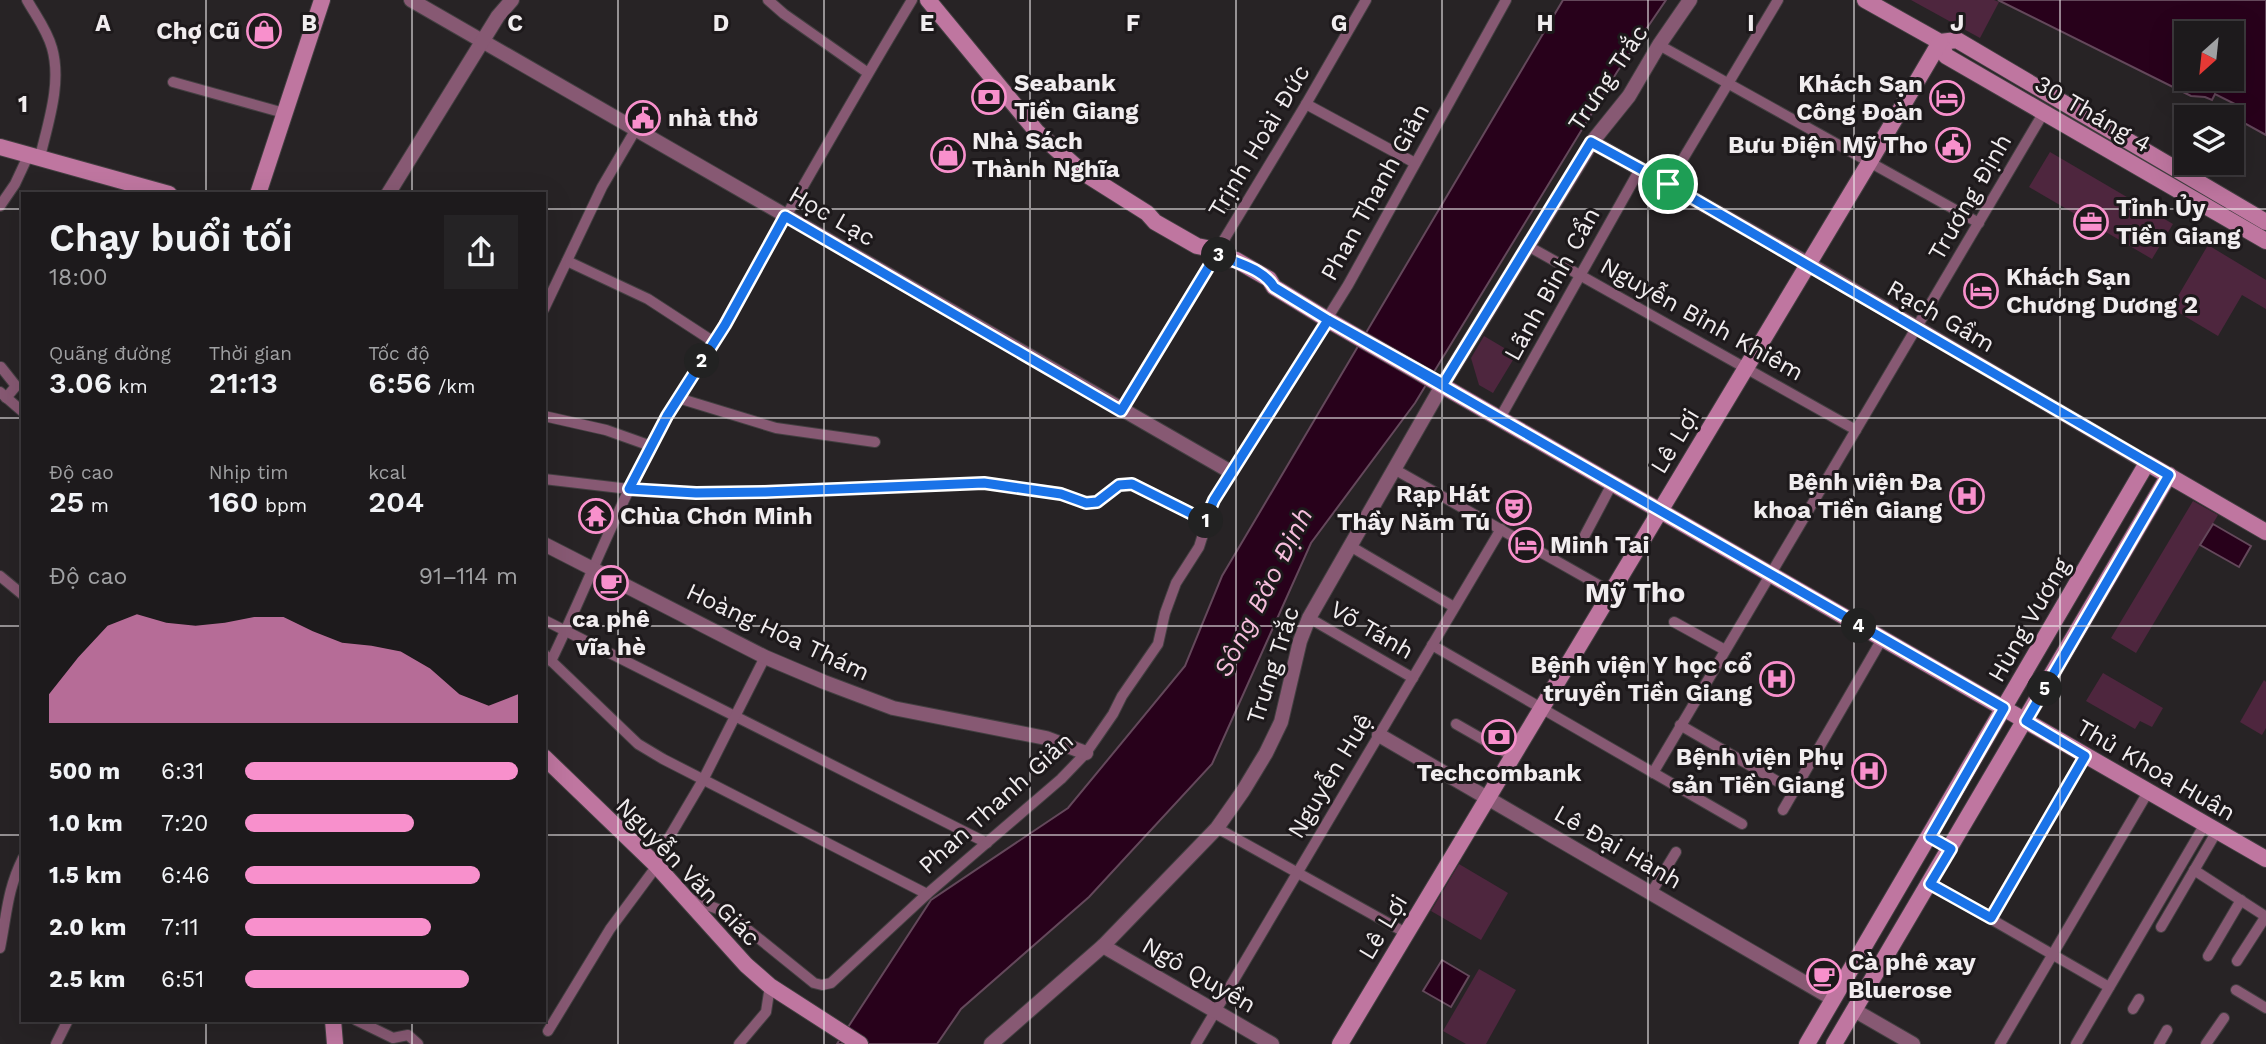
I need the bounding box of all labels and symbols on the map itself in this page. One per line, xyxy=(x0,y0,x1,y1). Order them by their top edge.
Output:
text: A xyxy=(95,10,111,37)
text: B xyxy=(301,10,317,37)
text: C xyxy=(507,10,523,37)
text: D xyxy=(713,10,729,37)
text: E xyxy=(920,10,934,37)
text: F xyxy=(1126,10,1140,37)
text: G xyxy=(1331,10,1347,37)
text: H xyxy=(1536,10,1554,37)
text: I xyxy=(1747,10,1755,37)
text: J xyxy=(1950,10,1964,37)
shop icon: Chợ Cũ xyxy=(245,12,283,50)
place label: Chợ Cũ xyxy=(156,17,240,45)
street label: Trưng Trắc xyxy=(1562,20,1654,136)
north arrow xyxy=(2174,21,2244,91)
street label: Trịnh Hoài Đức xyxy=(1202,60,1316,222)
place label: Seabank Tiền Giang xyxy=(1014,69,1139,125)
place label: Khách Sạn Công Đoàn xyxy=(1796,70,1923,126)
street label: 30 Tháng 4 xyxy=(2030,70,2156,158)
bank icon: Seabank Tiền Giang xyxy=(970,78,1008,116)
hotel icon: Khách Sạn Công Đoàn xyxy=(1928,79,1966,117)
text: 1 xyxy=(18,91,28,118)
public building icon: nhà thờ xyxy=(624,99,662,137)
street label: Phan Thanh Giản xyxy=(1315,99,1435,285)
place label: nhà thờ xyxy=(668,104,758,132)
public building icon: Bưu Điện Mỹ Tho xyxy=(1934,126,1972,164)
place label: Nhà Sách Thành Nghĩa xyxy=(972,127,1120,183)
street label: Trương Định xyxy=(1923,129,2017,265)
place label: Bưu Điện Mỹ Tho xyxy=(1728,131,1928,159)
shop icon: Nhà Sách Thành Nghĩa xyxy=(929,136,967,174)
pin xyxy=(1638,154,1698,214)
street label: Học Lạc xyxy=(784,180,880,252)
place label: Tỉnh Ủy Tiền Giang xyxy=(2116,194,2241,250)
street label: Lãnh Binh Cẩn xyxy=(1498,203,1606,365)
office icon: Tỉnh Ủy Tiền Giang xyxy=(2072,203,2110,241)
pin: 3 xyxy=(1202,238,1236,272)
street label: Nguyễn Bỉnh Khiêm xyxy=(1596,252,1808,386)
place label: Khách Sạn Chương Dương 2 xyxy=(2006,263,2198,319)
hotel icon: Khách Sạn Chương Dương 2 xyxy=(1962,272,2000,310)
street label: Rạch Gầm xyxy=(1882,274,2000,358)
pin: 2 xyxy=(684,344,720,378)
street label: Lê Lợi xyxy=(1645,403,1705,479)
place label: Bệnh viện Đa khoa Tiền Giang xyxy=(1753,468,1943,524)
hospital icon: Bệnh viện Đa khoa Tiền Giang xyxy=(1948,477,1986,515)
place label: Rạp Hát Thầy Năm Tú xyxy=(1337,480,1491,536)
theatre icon: Rạp Hát Thầy Năm Tú xyxy=(1495,489,1533,527)
temple icon: Chùa Chơn Minh xyxy=(577,497,615,535)
place label: Chùa Chơn Minh xyxy=(620,502,813,530)
water label: Sông Bảo Định xyxy=(1207,502,1319,682)
pin: 1 xyxy=(1188,504,1224,538)
hotel icon: Minh Tai xyxy=(1507,526,1545,564)
place label: Minh Tai xyxy=(1550,531,1649,559)
street label: Hùng Vương xyxy=(1982,553,2076,687)
cafe icon: ca phê vĩa hè xyxy=(592,564,630,602)
district label: Mỹ Tho xyxy=(1585,576,1685,609)
street label: Hoàng Hoa Thám xyxy=(682,577,874,687)
street label: Võ Tánh xyxy=(1325,595,1419,665)
street label: Trưng Trắc xyxy=(1241,603,1305,727)
place label: ca phê vĩa hè xyxy=(572,605,650,661)
pin: 4 xyxy=(1842,608,1876,644)
place label: Bệnh viện Y học cổ truyền Tiền Giang xyxy=(1531,651,1753,707)
hospital icon: Bệnh viện Y học cổ truyền Tiền Giang xyxy=(1758,660,1796,698)
pin: 5 xyxy=(2028,672,2062,706)
street label: Nguyễn Huệ xyxy=(1282,709,1378,843)
street label: Thủ Khoa Huân xyxy=(2072,713,2240,827)
bank icon: Techcombank xyxy=(1480,718,1518,756)
street label: Phan Thanh Giản xyxy=(913,726,1079,880)
place label: Bệnh viện Phụ sản Tiền Giang xyxy=(1671,743,1845,799)
hospital icon: Bệnh viện Phụ sản Tiền Giang xyxy=(1850,752,1888,790)
place label: Techcombank xyxy=(1416,759,1582,787)
street label: Nguyễn Văn Giác xyxy=(610,792,766,952)
street label: Lê Đại Hành xyxy=(1549,799,1687,895)
street label: Lê Lợi xyxy=(1353,889,1413,965)
street label: Ngô Quyền xyxy=(1137,931,1261,1019)
place label: Cà phê xay Bluerose xyxy=(1848,948,1976,1004)
cafe icon: Cà phê xay Bluerose xyxy=(1805,957,1843,995)

